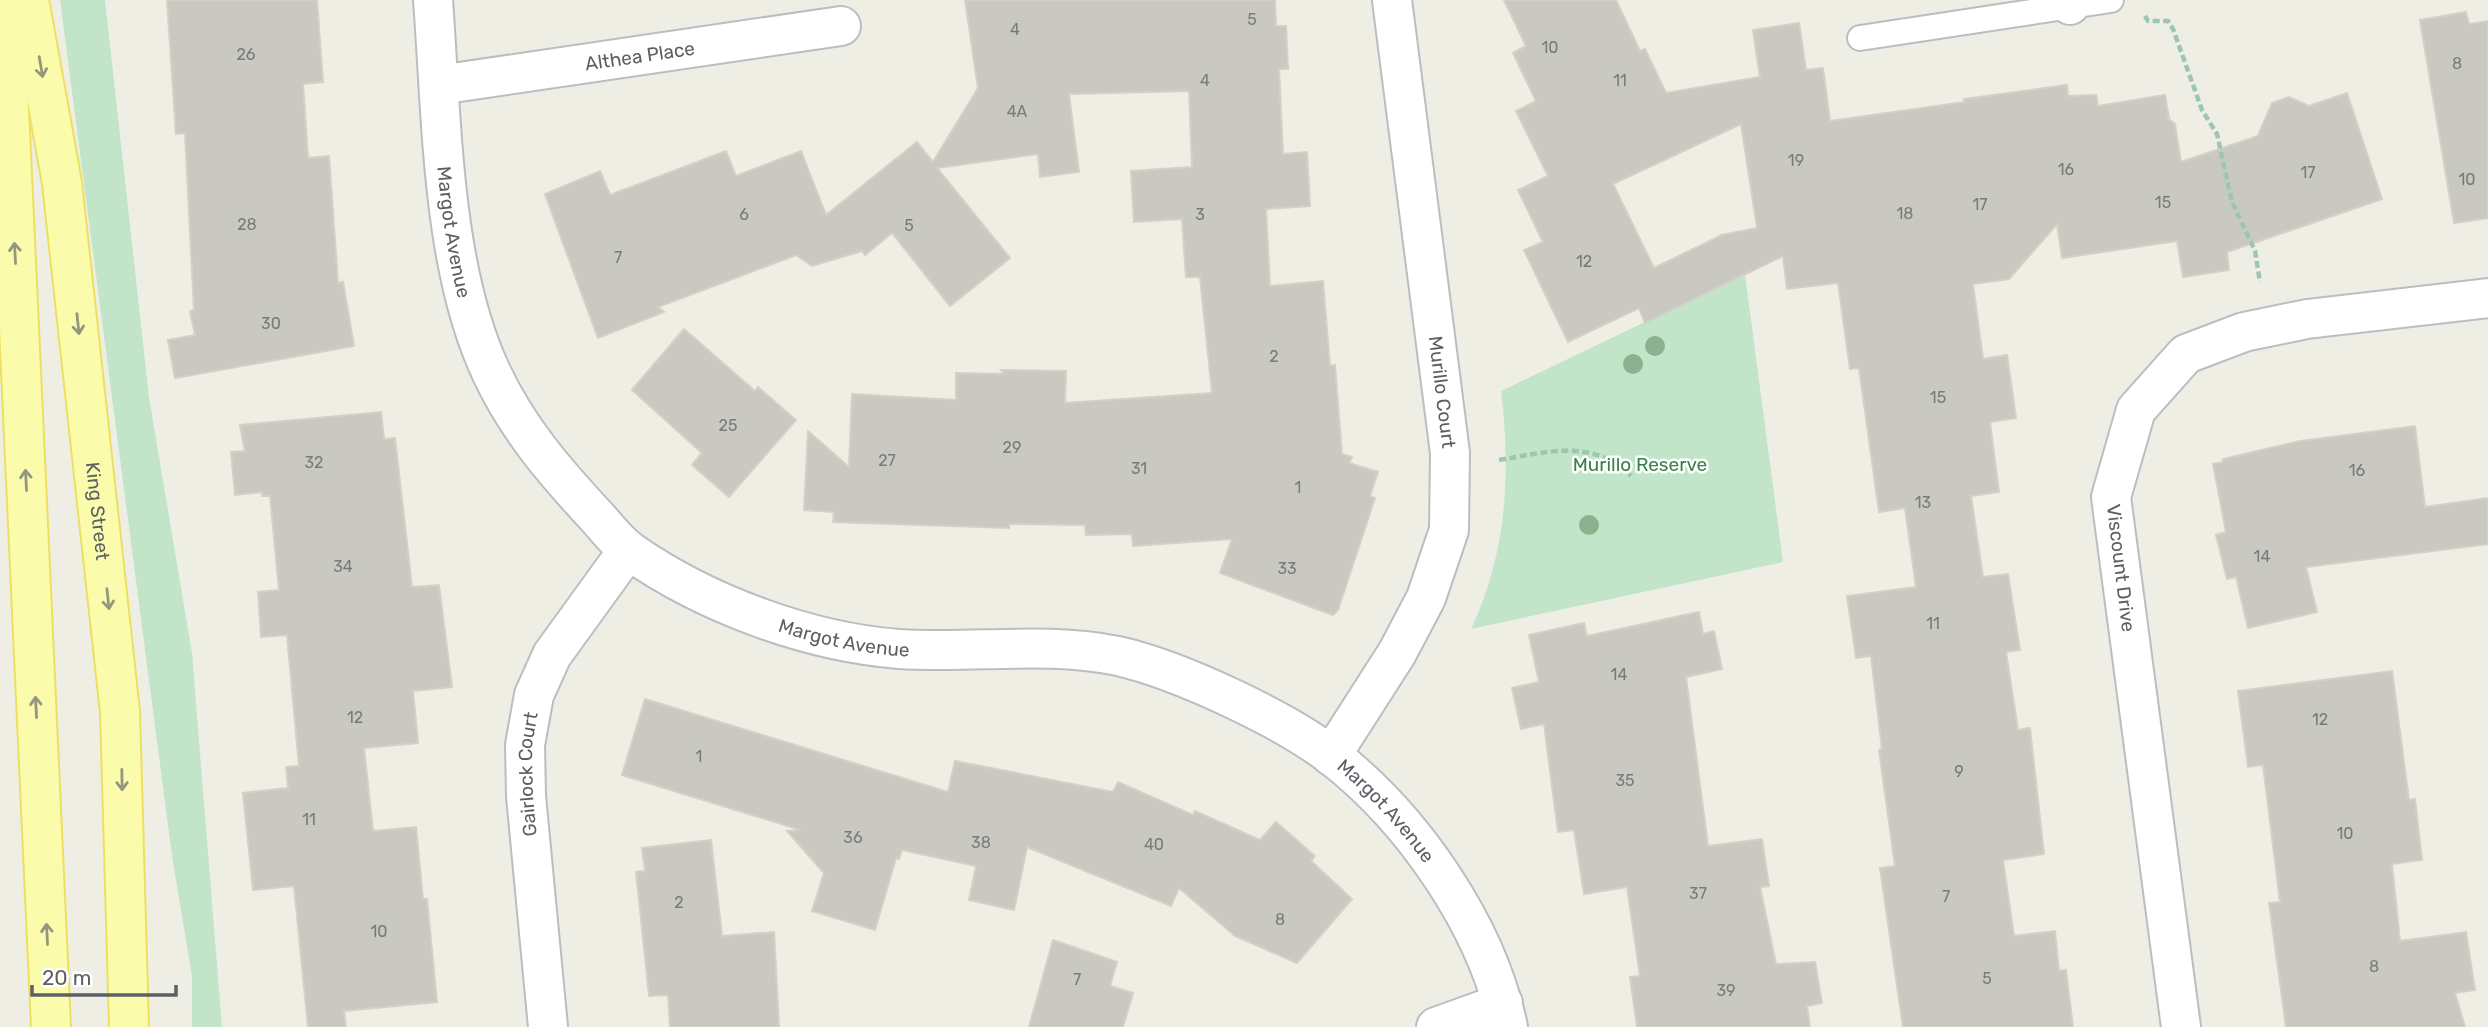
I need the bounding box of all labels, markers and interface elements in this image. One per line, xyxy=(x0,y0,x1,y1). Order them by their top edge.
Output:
house number: 5 xyxy=(1247,10,1257,29)
house number: 4 xyxy=(1010,20,1020,39)
street label: Althea Place xyxy=(583,36,696,75)
house number: 10 xyxy=(1541,38,1559,57)
house number: 26 xyxy=(236,45,256,64)
house number: 8 xyxy=(2452,54,2462,73)
one-way arrow xyxy=(35,55,48,78)
house number: 4 xyxy=(1200,71,1210,90)
house number: 11 xyxy=(1613,71,1627,90)
house number: 4A xyxy=(1007,102,1028,121)
house number: 19 xyxy=(1788,151,1804,170)
house number: 16 xyxy=(2058,160,2075,179)
house number: 17 xyxy=(2300,163,2316,182)
street label: Margot Avenue xyxy=(433,165,476,300)
house number: 10 xyxy=(2458,170,2476,189)
house number: 15 xyxy=(2155,193,2171,212)
house number: 17 xyxy=(1972,195,1988,214)
house number: 18 xyxy=(1896,204,1914,223)
house number: 6 xyxy=(739,205,749,224)
house number: 3 xyxy=(1195,205,1205,224)
house number: 28 xyxy=(237,215,257,234)
house number: 5 xyxy=(904,216,914,235)
one-way arrow xyxy=(9,241,22,264)
house number: 7 xyxy=(614,248,622,267)
house number: 12 xyxy=(1576,252,1592,271)
one-way arrow xyxy=(71,312,84,335)
house number: 30 xyxy=(261,314,281,333)
street label: Murillo Court xyxy=(1424,335,1460,450)
house number: 2 xyxy=(1269,347,1279,366)
house number: 15 xyxy=(1930,388,1946,407)
house number: 25 xyxy=(719,416,737,435)
house number: 29 xyxy=(1003,438,1021,457)
house number: 27 xyxy=(878,451,896,470)
house number: 32 xyxy=(304,453,324,472)
park label: Murillo Reserve xyxy=(1573,453,1707,476)
house number: 31 xyxy=(1131,459,1147,478)
street label: King Street xyxy=(81,461,115,562)
house number: 16 xyxy=(2349,461,2366,480)
one-way arrow xyxy=(19,469,32,492)
house number: 1 xyxy=(1295,478,1301,497)
house number: 13 xyxy=(1915,493,1931,512)
street label: Viscount Drive xyxy=(2102,503,2140,633)
house number: 14 xyxy=(2254,547,2270,566)
house number: 34 xyxy=(333,557,353,576)
house number: 33 xyxy=(1277,559,1297,578)
one-way arrow xyxy=(102,587,115,609)
street label: Margot Avenue xyxy=(776,613,910,661)
house number: 11 xyxy=(1926,614,1940,633)
house number: 14 xyxy=(1611,665,1627,684)
one-way arrow xyxy=(30,696,43,719)
house number: 12 xyxy=(347,708,363,727)
street label: Gairlock Court xyxy=(513,709,542,838)
house number: 12 xyxy=(2312,710,2328,729)
house number: 1 xyxy=(696,747,702,766)
street label: Margot Avenue xyxy=(1333,754,1440,867)
house number: 9 xyxy=(1954,762,1964,781)
one-way arrow xyxy=(116,768,129,791)
house number: 35 xyxy=(1615,771,1635,790)
house number: 11 xyxy=(302,810,316,829)
house number: 10 xyxy=(2336,824,2354,843)
house number: 36 xyxy=(843,828,863,847)
house number: 38 xyxy=(971,833,991,852)
house number: 40 xyxy=(1144,835,1164,854)
house number: 37 xyxy=(1689,884,1707,903)
house number: 7 xyxy=(1942,887,1950,906)
house number: 2 xyxy=(674,893,684,912)
house number: 8 xyxy=(1275,910,1285,929)
house number: 10 xyxy=(370,922,388,941)
one-way arrow xyxy=(40,923,53,946)
scale bar xyxy=(32,954,175,998)
house number: 8 xyxy=(2369,957,2379,976)
text: 20 m xyxy=(42,965,91,990)
house number: 5 xyxy=(1982,969,1992,988)
house number: 7 xyxy=(1073,970,1081,989)
house number: 39 xyxy=(1716,981,1736,1000)

